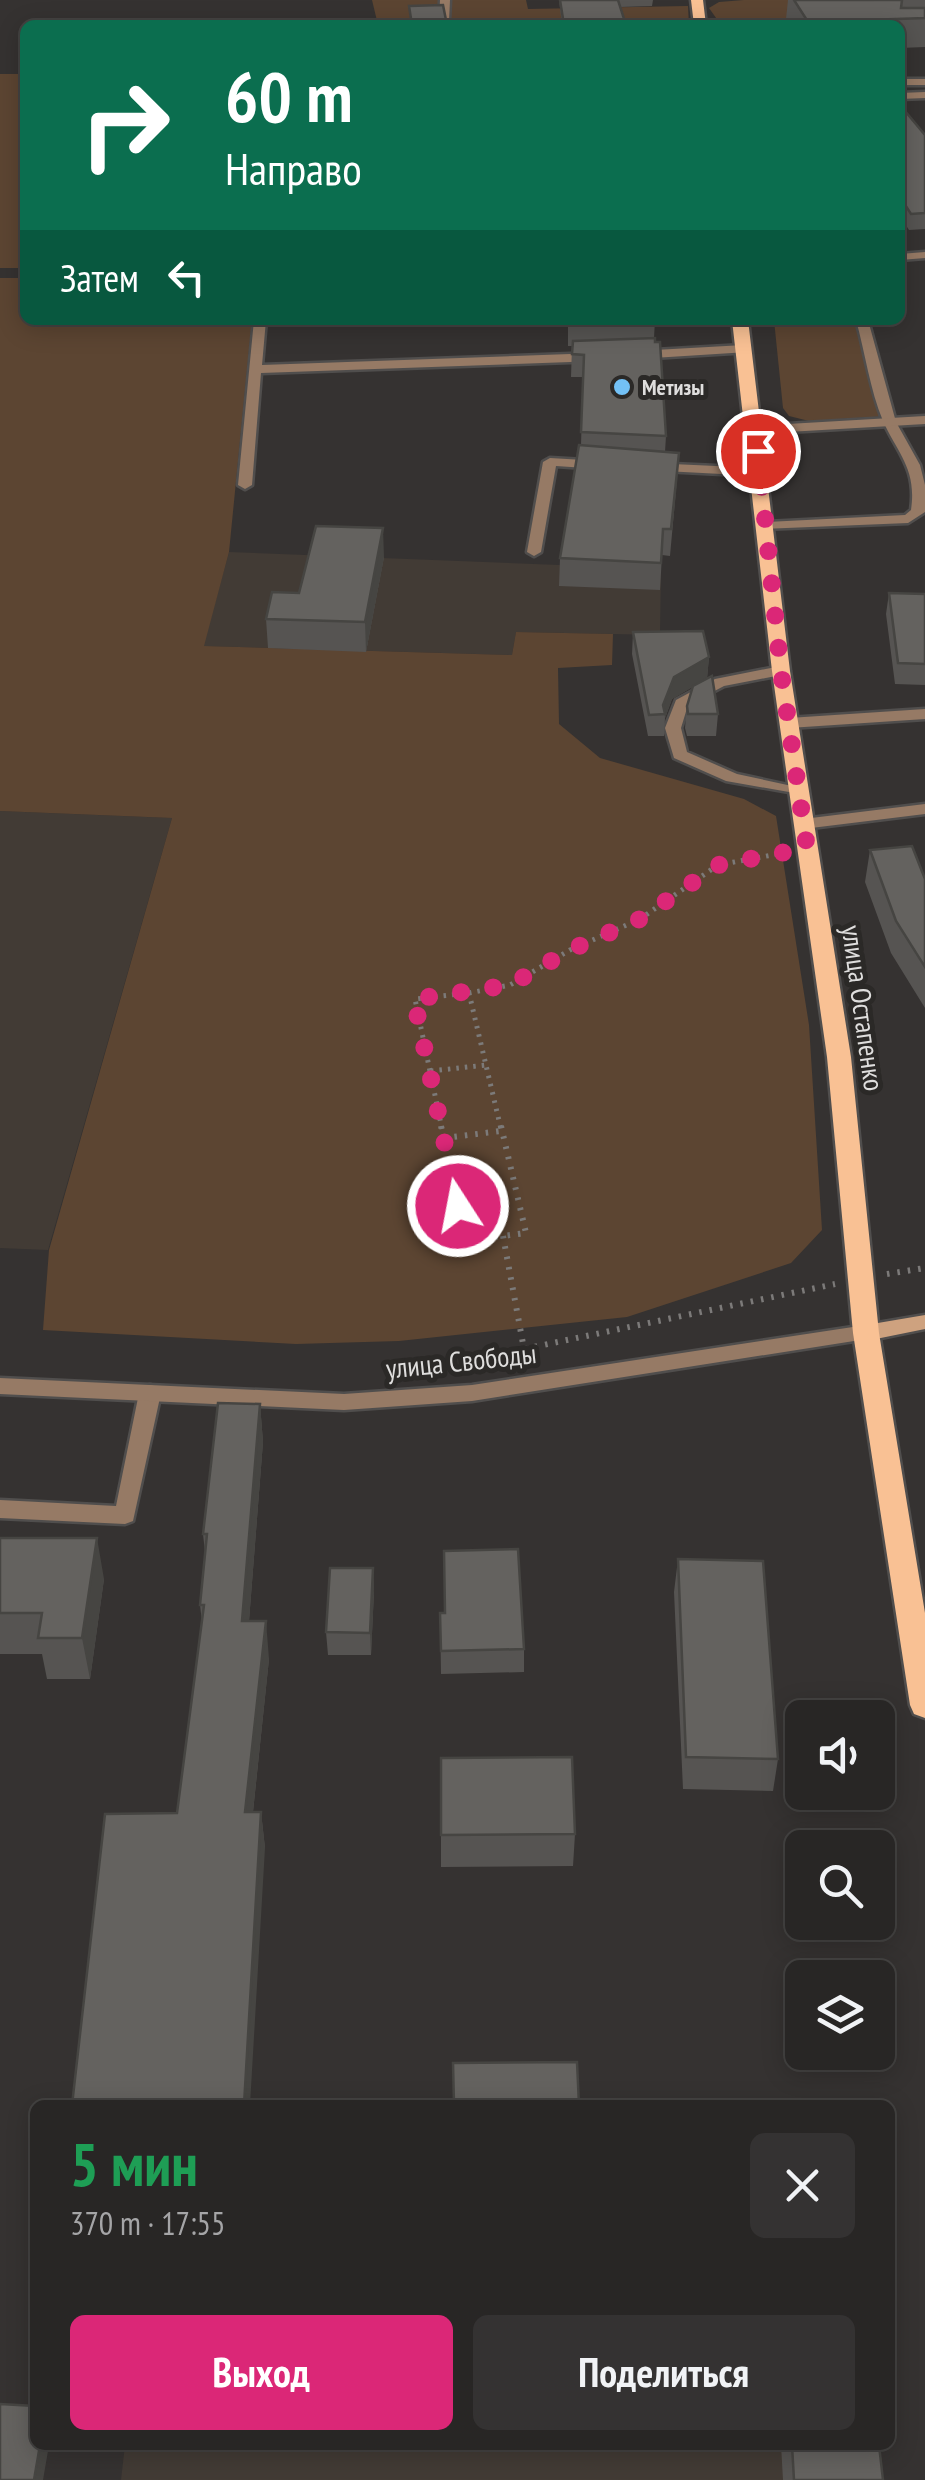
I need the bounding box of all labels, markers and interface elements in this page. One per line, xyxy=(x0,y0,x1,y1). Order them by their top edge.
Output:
text: 60 m xyxy=(225,51,353,141)
icon: right xyxy=(60,60,190,190)
text: Направо xyxy=(225,139,362,197)
icon: left xyxy=(159,250,214,305)
text: Затем xyxy=(60,253,139,302)
place label: Метизы xyxy=(642,373,704,401)
marker: Метизы xyxy=(611,376,633,398)
pin xyxy=(716,409,801,494)
icon: arrive xyxy=(731,424,786,479)
street label: улица Остапенко xyxy=(834,923,893,1093)
position arrow xyxy=(406,1154,510,1258)
street label: улица Свободы xyxy=(384,1334,538,1387)
map controls xyxy=(785,1700,895,2070)
button: sound xyxy=(785,1700,895,1810)
button: search xyxy=(785,1830,895,1940)
button: layers xyxy=(785,1960,895,2070)
text: 5 мин xyxy=(70,2125,198,2203)
button: close xyxy=(750,2133,855,2238)
text: 370 m · 17:55 xyxy=(70,2202,225,2244)
button: Выход xyxy=(70,2315,453,2430)
button: Поделиться xyxy=(473,2315,855,2430)

